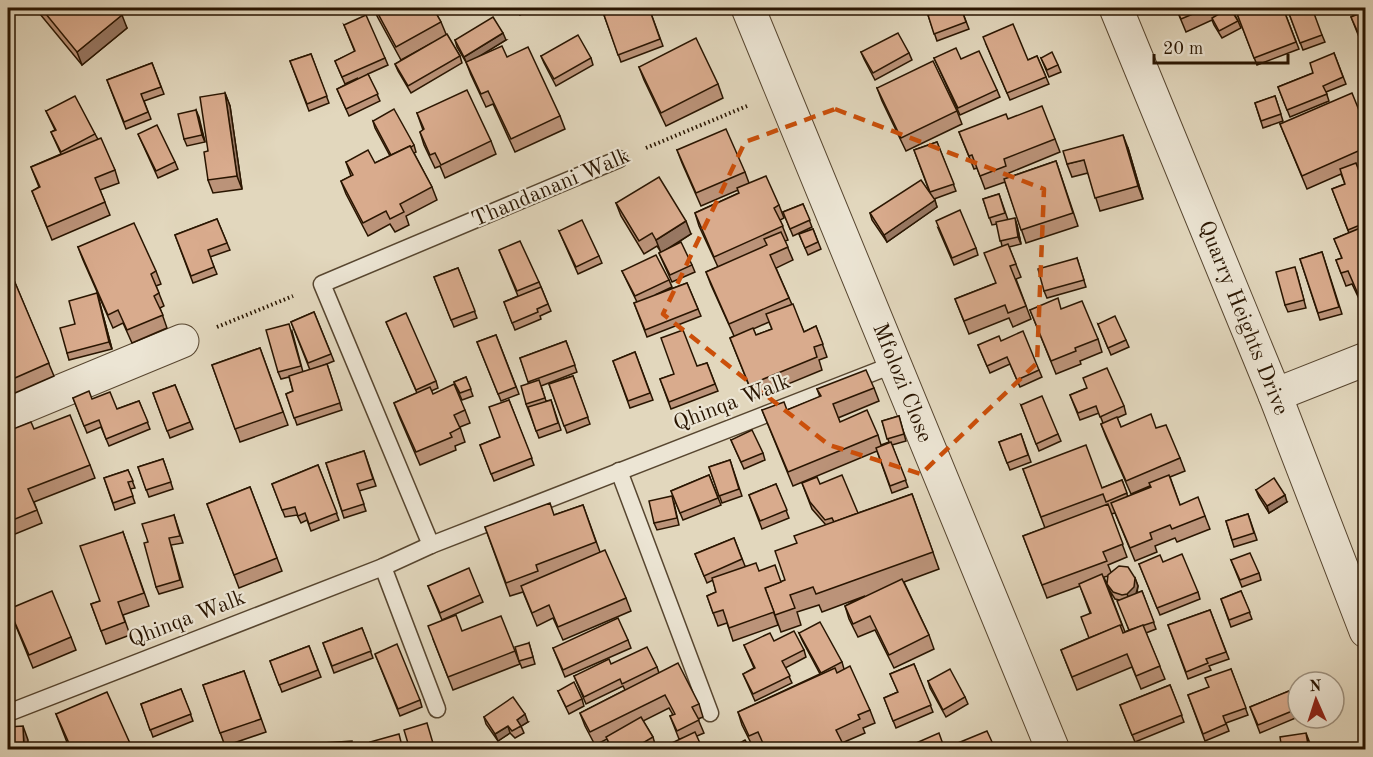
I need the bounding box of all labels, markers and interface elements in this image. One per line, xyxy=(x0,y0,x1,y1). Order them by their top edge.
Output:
scale bar xyxy=(1154,27,1288,65)
text: 20 m xyxy=(1163,40,1203,58)
street label: Thandanani Walk xyxy=(469,145,633,231)
street label: Quarry Heights Drive xyxy=(1194,218,1292,418)
street label: Mfolozi Close xyxy=(868,320,936,446)
street label: Qhinqa Walk xyxy=(671,371,793,435)
street label: Qhinqa Walk xyxy=(126,587,248,651)
north arrow xyxy=(1286,670,1346,730)
text: N xyxy=(1309,679,1323,695)

